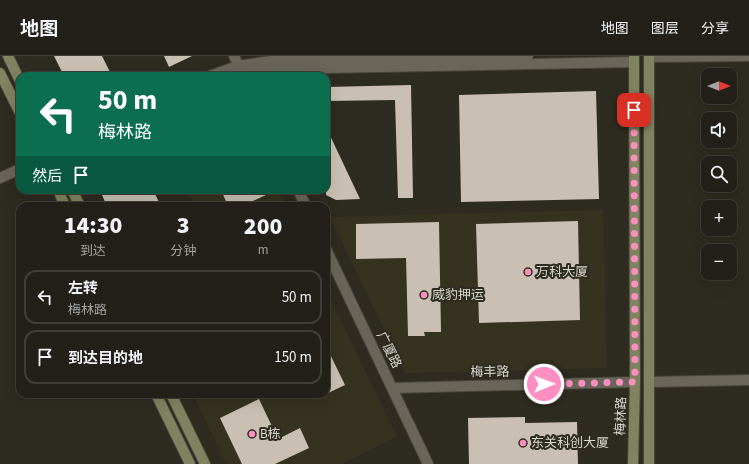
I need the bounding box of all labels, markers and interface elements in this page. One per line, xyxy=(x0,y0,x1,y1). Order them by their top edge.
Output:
text: 地图 xyxy=(20,16,58,43)
text: 地图 xyxy=(601,19,629,39)
text: 图层 xyxy=(651,19,679,39)
text: 分享 xyxy=(701,19,729,39)
north arrow xyxy=(701,68,737,104)
map controls xyxy=(701,68,737,280)
text: 50 m xyxy=(98,80,157,120)
icon: left xyxy=(32,88,84,140)
pin xyxy=(617,93,651,127)
icon: arrive xyxy=(623,99,645,121)
button: sound xyxy=(701,112,737,148)
text: 梅林路 xyxy=(98,120,152,145)
button: search xyxy=(701,156,737,192)
icon: arrive xyxy=(70,164,92,186)
text: 然后 xyxy=(32,166,62,187)
button: + xyxy=(701,200,737,236)
text: 14:30 xyxy=(64,208,122,243)
text: 3 xyxy=(177,208,190,243)
text: 200 xyxy=(244,209,282,244)
text: m xyxy=(258,241,268,259)
text: 到达 xyxy=(80,242,106,260)
text: 分钟 xyxy=(170,242,196,260)
button: − xyxy=(701,244,737,280)
place label: 万科大厦 xyxy=(536,263,588,281)
marker: 万科大厦 xyxy=(523,267,533,277)
text: 左转 xyxy=(68,278,98,299)
icon: left xyxy=(34,286,56,308)
place label: 威豹押运 xyxy=(432,286,484,304)
text: 50 m xyxy=(282,287,312,308)
marker: 威豹押运 xyxy=(419,290,429,300)
text: 梅林路 xyxy=(68,301,107,319)
street label: 广厦路 xyxy=(372,329,406,371)
icon: arrive xyxy=(34,346,56,368)
text: 150 m xyxy=(274,347,312,368)
text: 到达目的地 xyxy=(68,348,143,369)
street label: 梅丰路 xyxy=(470,363,510,381)
position arrow xyxy=(523,363,565,405)
street label: 梅林路 xyxy=(611,396,631,436)
place label: B栋 xyxy=(260,425,281,443)
marker: B栋 xyxy=(247,429,257,439)
place label: 东关科创大厦 xyxy=(531,434,609,452)
marker: 东关科创大厦 xyxy=(518,438,528,448)

